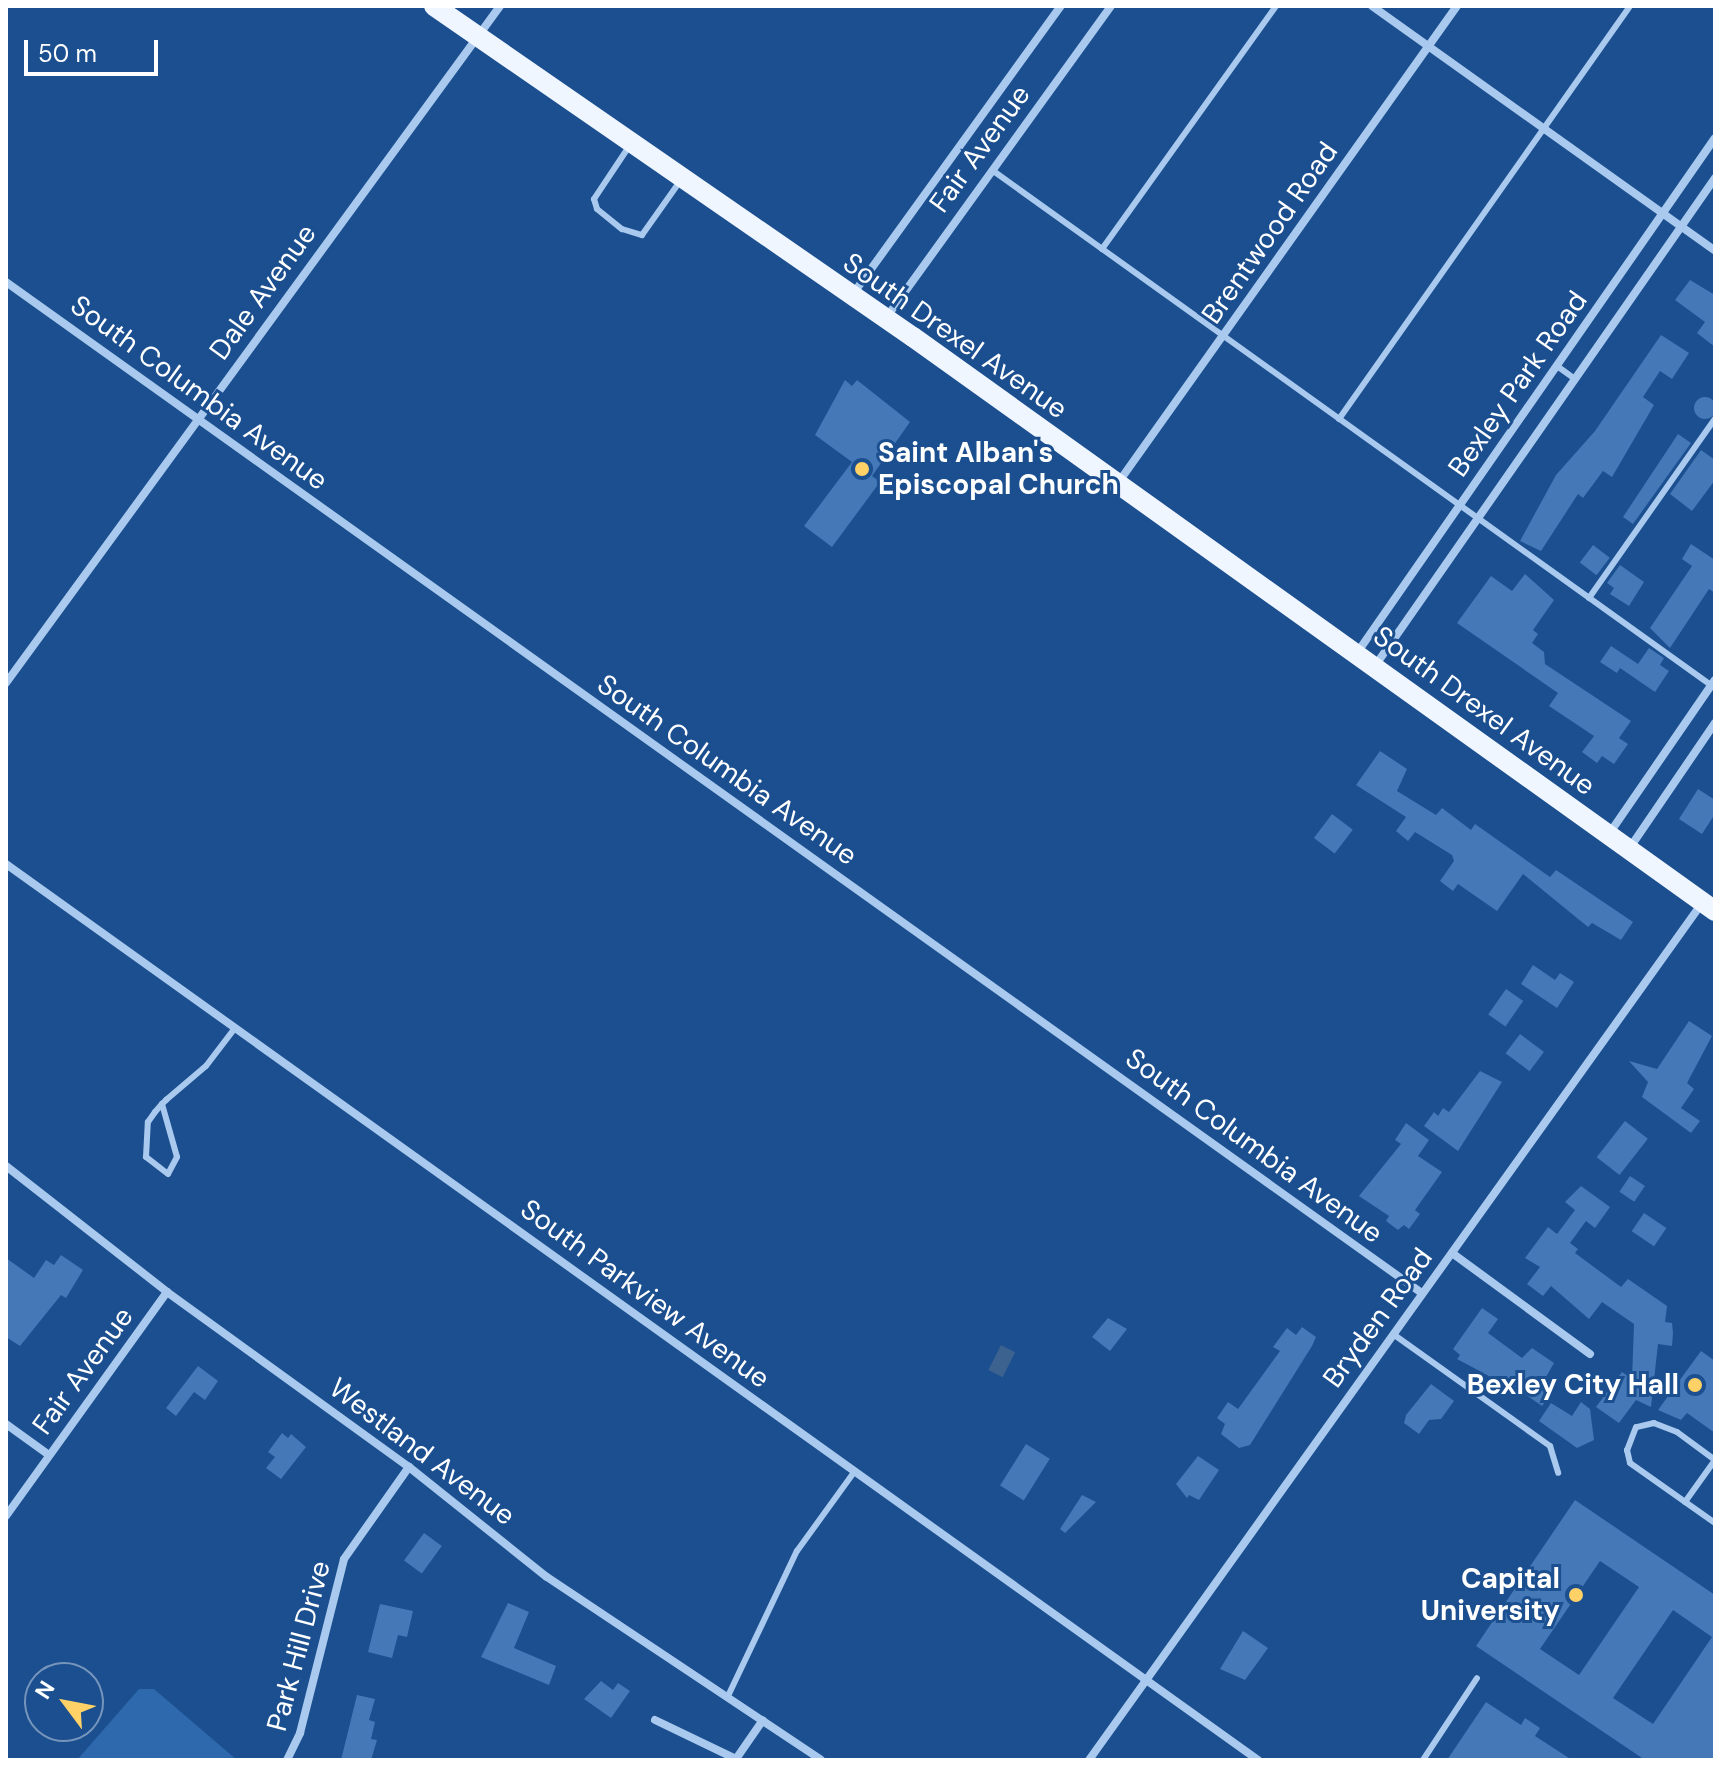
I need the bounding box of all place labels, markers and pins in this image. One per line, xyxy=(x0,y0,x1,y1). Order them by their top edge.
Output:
place label: Saint Alban's Episcopal Church xyxy=(878,436,1119,502)
marker: Saint Alban's Episcopal Church xyxy=(853,460,871,478)
place label: Bexley City Hall xyxy=(1467,1368,1679,1402)
marker: Bexley City Hall xyxy=(1686,1376,1704,1394)
place label: Capital University xyxy=(1421,1562,1560,1628)
marker: Capital University xyxy=(1567,1586,1585,1604)

